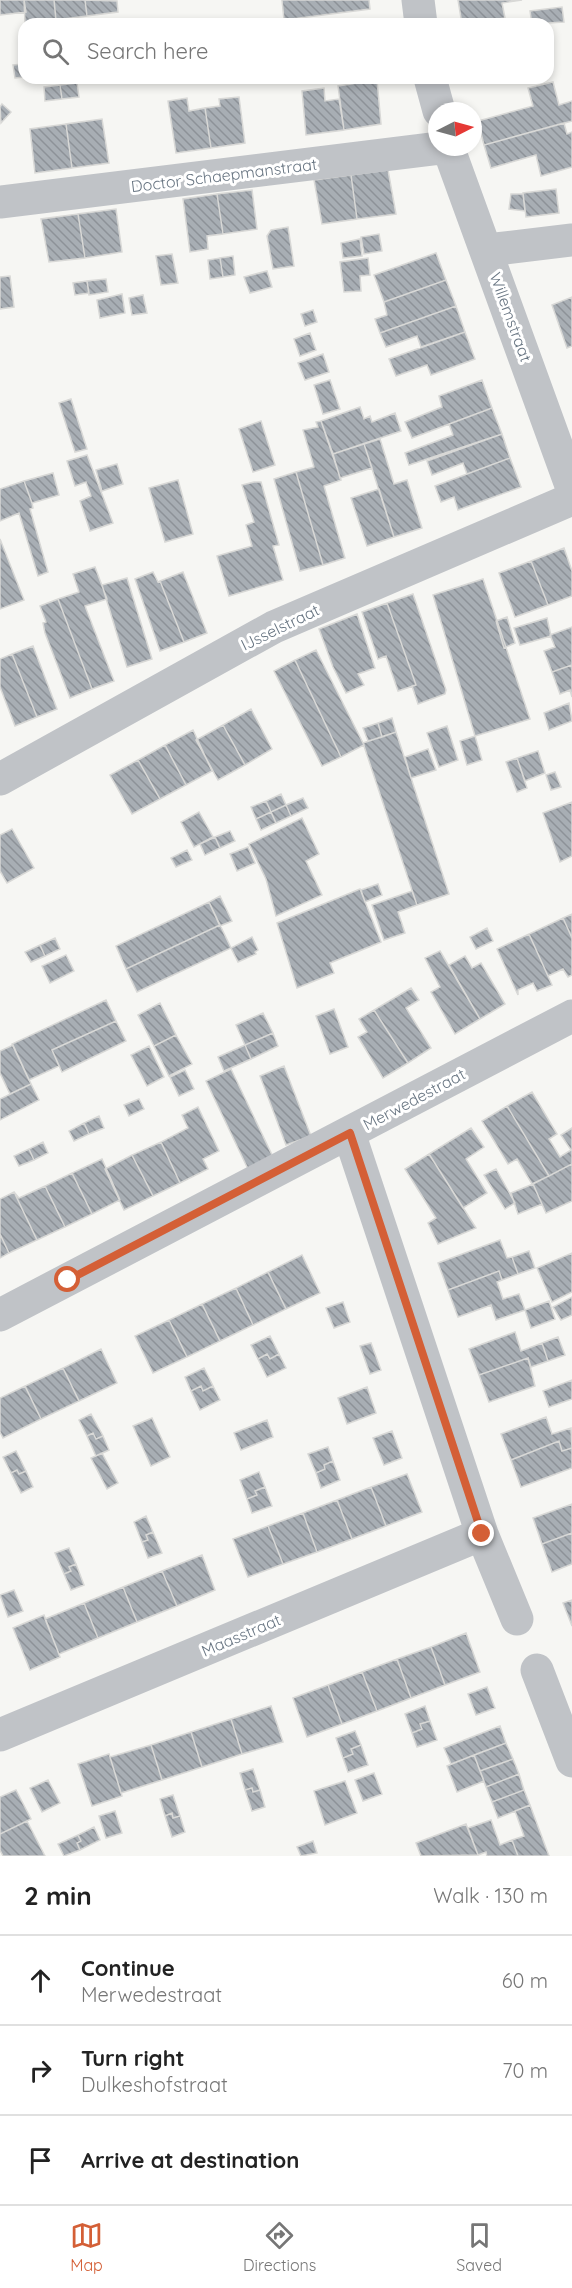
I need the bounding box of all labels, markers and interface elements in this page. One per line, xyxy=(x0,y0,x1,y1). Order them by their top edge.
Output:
search box xyxy=(18,18,554,84)
icon: search xyxy=(39,35,72,68)
text: Search here xyxy=(87,37,208,65)
north arrow xyxy=(428,102,482,156)
street label: Doctor Schaepmanstraat xyxy=(130,154,318,196)
street label: Willemstraat xyxy=(486,270,536,364)
street label: IJsselstraat xyxy=(238,599,322,655)
street label: Merwedestraat xyxy=(359,1064,469,1134)
route start xyxy=(54,1266,80,1292)
route end xyxy=(468,1520,494,1546)
street label: Maasstraat xyxy=(198,1609,284,1661)
text: 2 min xyxy=(24,1879,92,1912)
text: Walk · 130 m xyxy=(433,1883,548,1908)
text: Continue xyxy=(81,1954,175,1982)
icon: ahead xyxy=(24,1964,57,1997)
text: 60 m xyxy=(502,1968,548,1993)
text: Merwedestraat xyxy=(81,1982,222,2007)
text: Turn right xyxy=(81,2044,185,2072)
icon: right xyxy=(24,2054,57,2087)
text: 70 m xyxy=(502,2058,548,2083)
text: Dulkeshofstraat xyxy=(81,2072,228,2097)
icon: arrive xyxy=(24,2144,57,2177)
text: Arrive at destination xyxy=(81,2146,299,2174)
tab: Map xyxy=(70,2219,103,2275)
tab: Directions xyxy=(243,2219,316,2275)
tab: Saved xyxy=(456,2219,502,2275)

